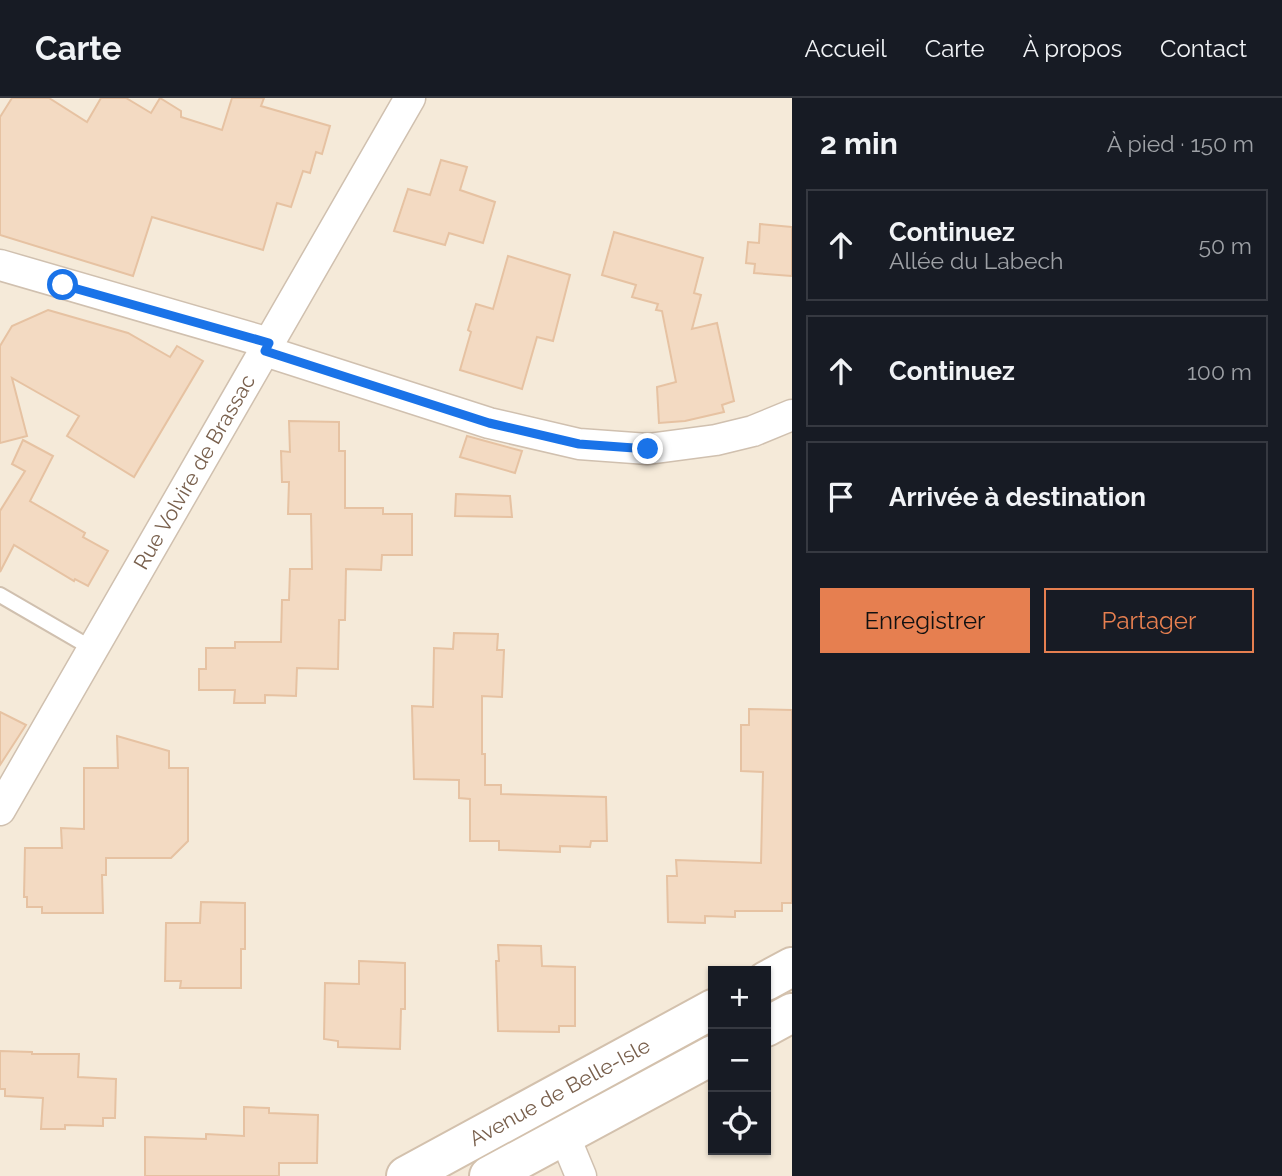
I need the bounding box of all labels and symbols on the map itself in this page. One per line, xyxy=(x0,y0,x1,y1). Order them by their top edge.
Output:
route start xyxy=(47,269,78,300)
street label: Rue Volvire de Brassac xyxy=(128,370,260,574)
route end xyxy=(632,433,663,464)
street label: Avenue de Belle-Isle xyxy=(465,1033,654,1151)

